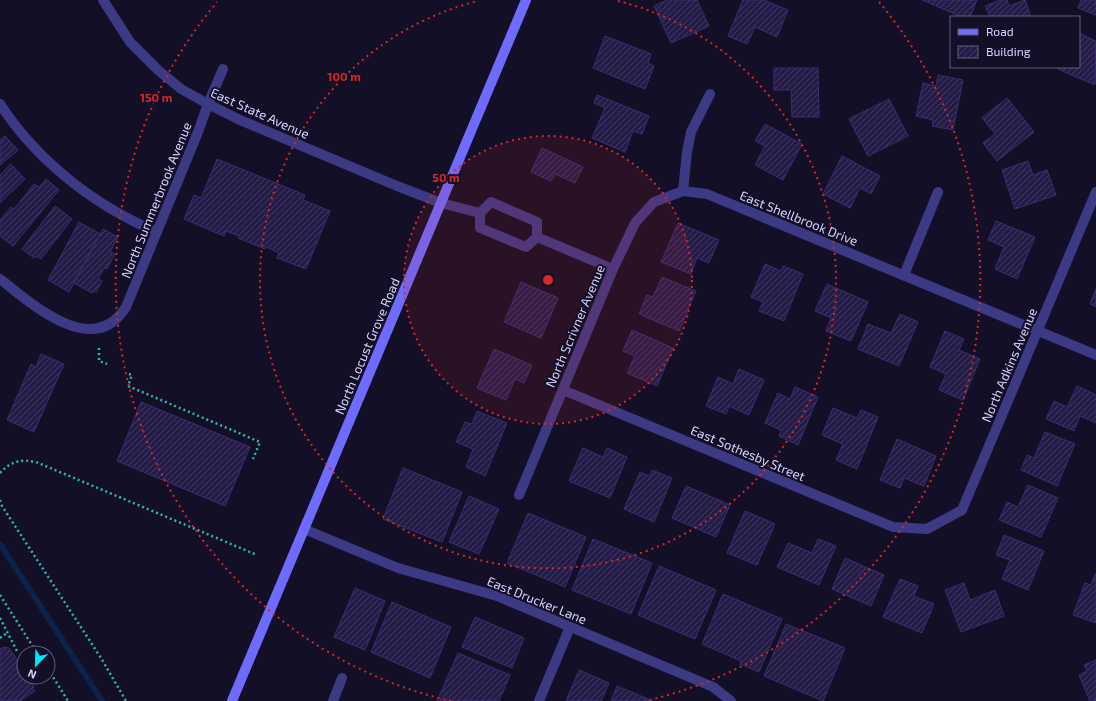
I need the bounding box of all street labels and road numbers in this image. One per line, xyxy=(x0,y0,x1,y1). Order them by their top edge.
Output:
street label: East State Avenue xyxy=(208,84,312,142)
street label: North Summerbrook Avenue xyxy=(117,120,195,280)
street label: East Shellbrook Drive xyxy=(738,187,860,249)
street label: North Scrivner Avenue xyxy=(542,262,608,390)
street label: North Locust Grove Road xyxy=(331,275,403,417)
street label: North Adkins Avenue xyxy=(978,305,1040,425)
street label: East Sothesby Street xyxy=(688,422,808,484)
street label: East Drucker Lane xyxy=(485,573,589,627)

